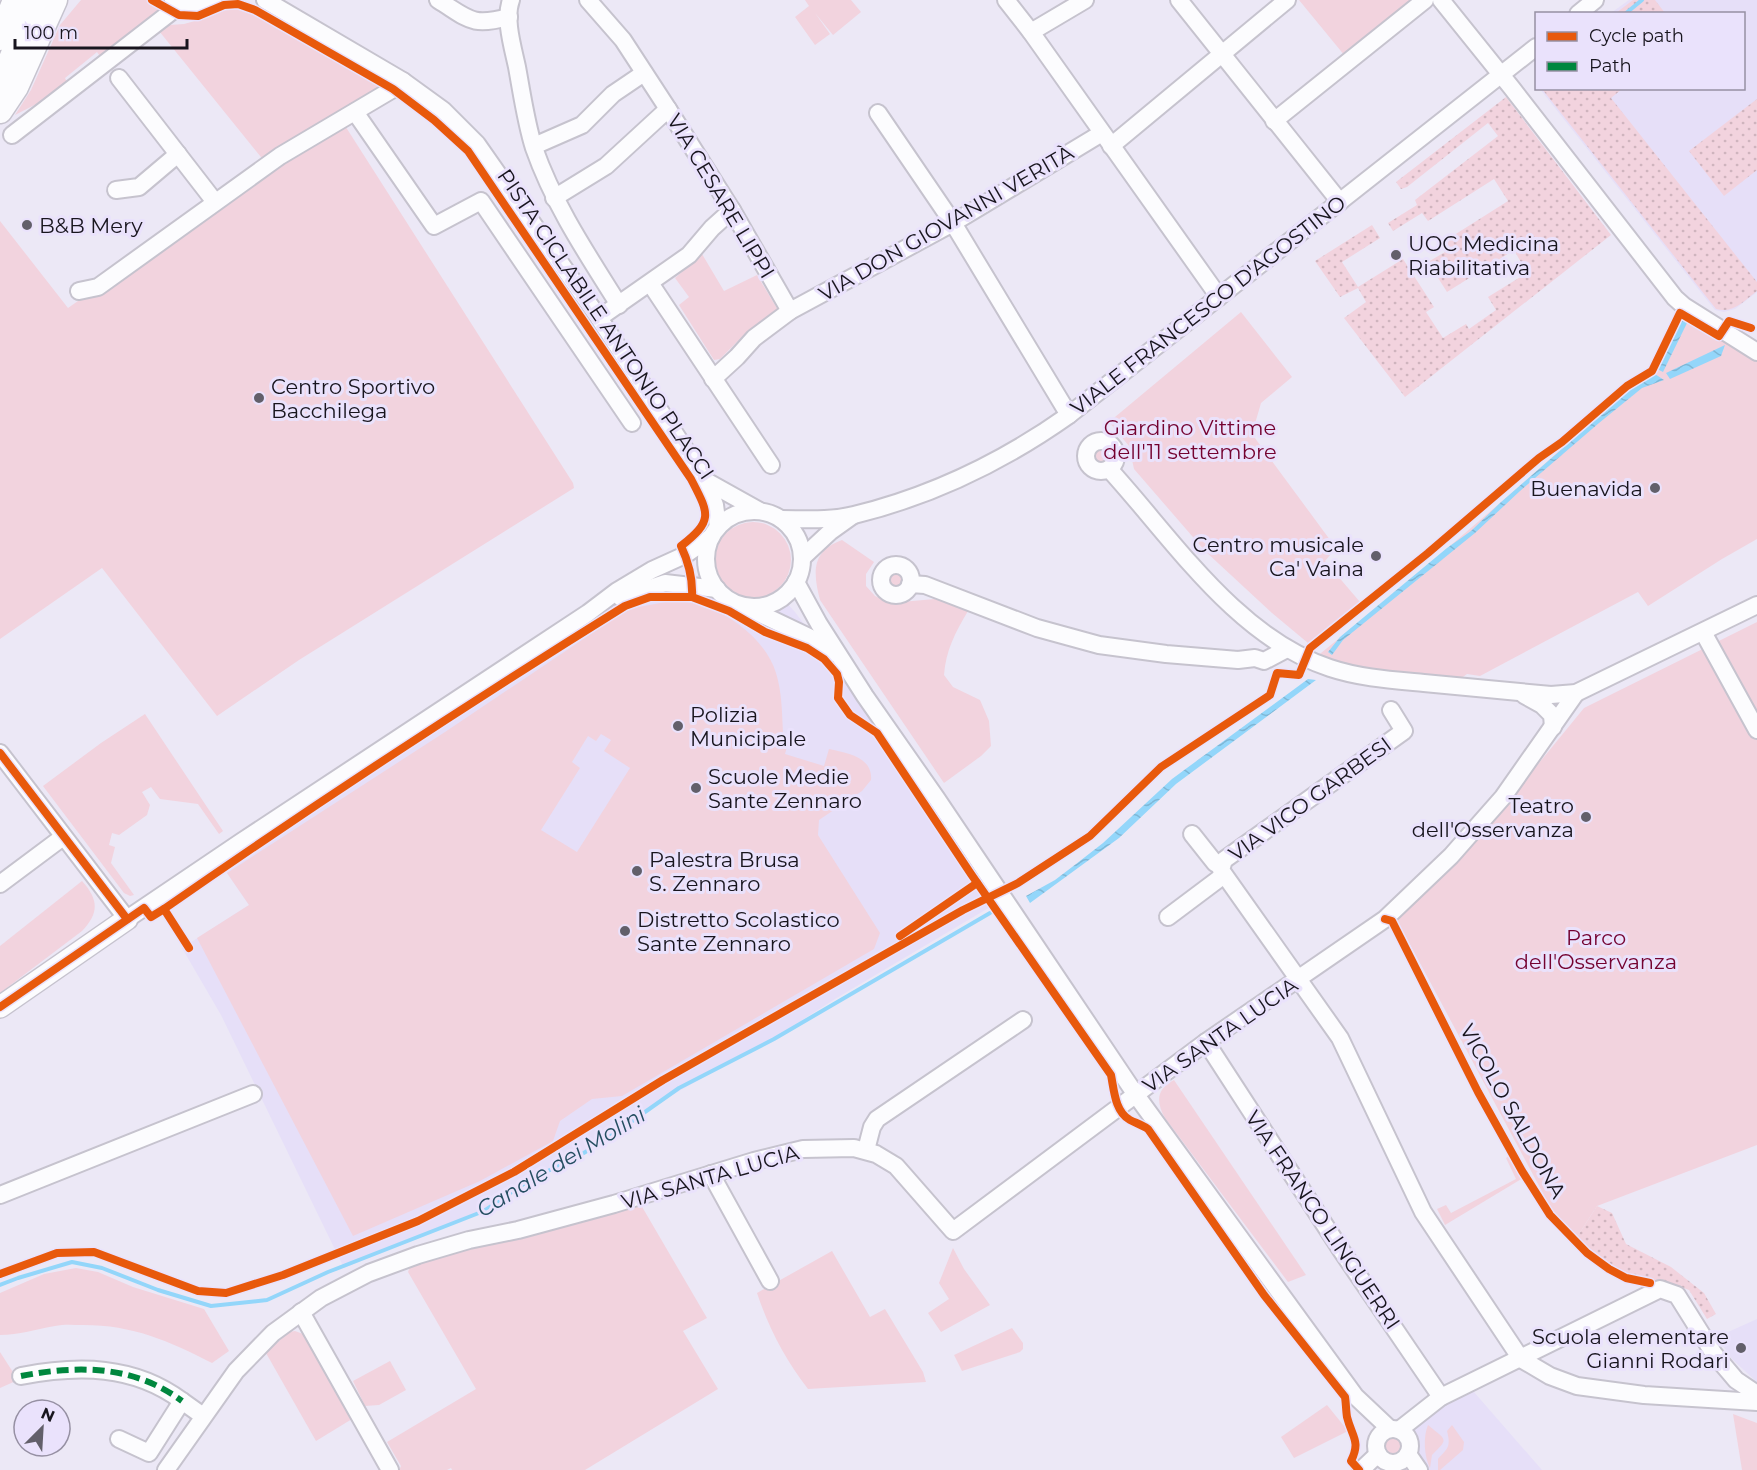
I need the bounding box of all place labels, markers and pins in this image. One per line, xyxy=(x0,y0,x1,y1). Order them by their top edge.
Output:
place label: B&B Mery xyxy=(39,213,143,238)
marker: B&B Mery xyxy=(20,218,34,232)
place label: UOC Medicina Riabilitativa xyxy=(1408,231,1559,280)
marker: UOC Medicina Riabilitativa xyxy=(1389,248,1403,262)
place label: Centro Sportivo Bacchilega xyxy=(271,374,435,423)
marker: Centro Sportivo Bacchilega xyxy=(252,391,266,405)
place label: Buenavida xyxy=(1530,476,1643,501)
marker: Buenavida xyxy=(1648,481,1662,495)
place label: Centro musicale Ca' Vaina xyxy=(1193,532,1364,581)
marker: Centro musicale Ca' Vaina xyxy=(1369,549,1383,563)
place label: Polizia Municipale xyxy=(690,702,806,751)
marker: Polizia Municipale xyxy=(671,719,685,733)
place label: Scuole Medie Sante Zennaro xyxy=(708,764,862,813)
marker: Scuole Medie Sante Zennaro xyxy=(689,781,703,795)
place label: Teatro dell'Osservanza xyxy=(1412,793,1574,842)
marker: Teatro dell'Osservanza xyxy=(1579,810,1593,824)
place label: Palestra Brusa S. Zennaro xyxy=(649,847,800,896)
marker: Palestra Brusa S. Zennaro xyxy=(630,864,644,878)
place label: Distretto Scolastico Sante Zennaro xyxy=(637,907,840,956)
marker: Distretto Scolastico Sante Zennaro xyxy=(618,924,632,938)
place label: Scuola elementare Gianni Rodari xyxy=(1532,1324,1729,1373)
marker: Scuola elementare Gianni Rodari xyxy=(1734,1341,1748,1355)

